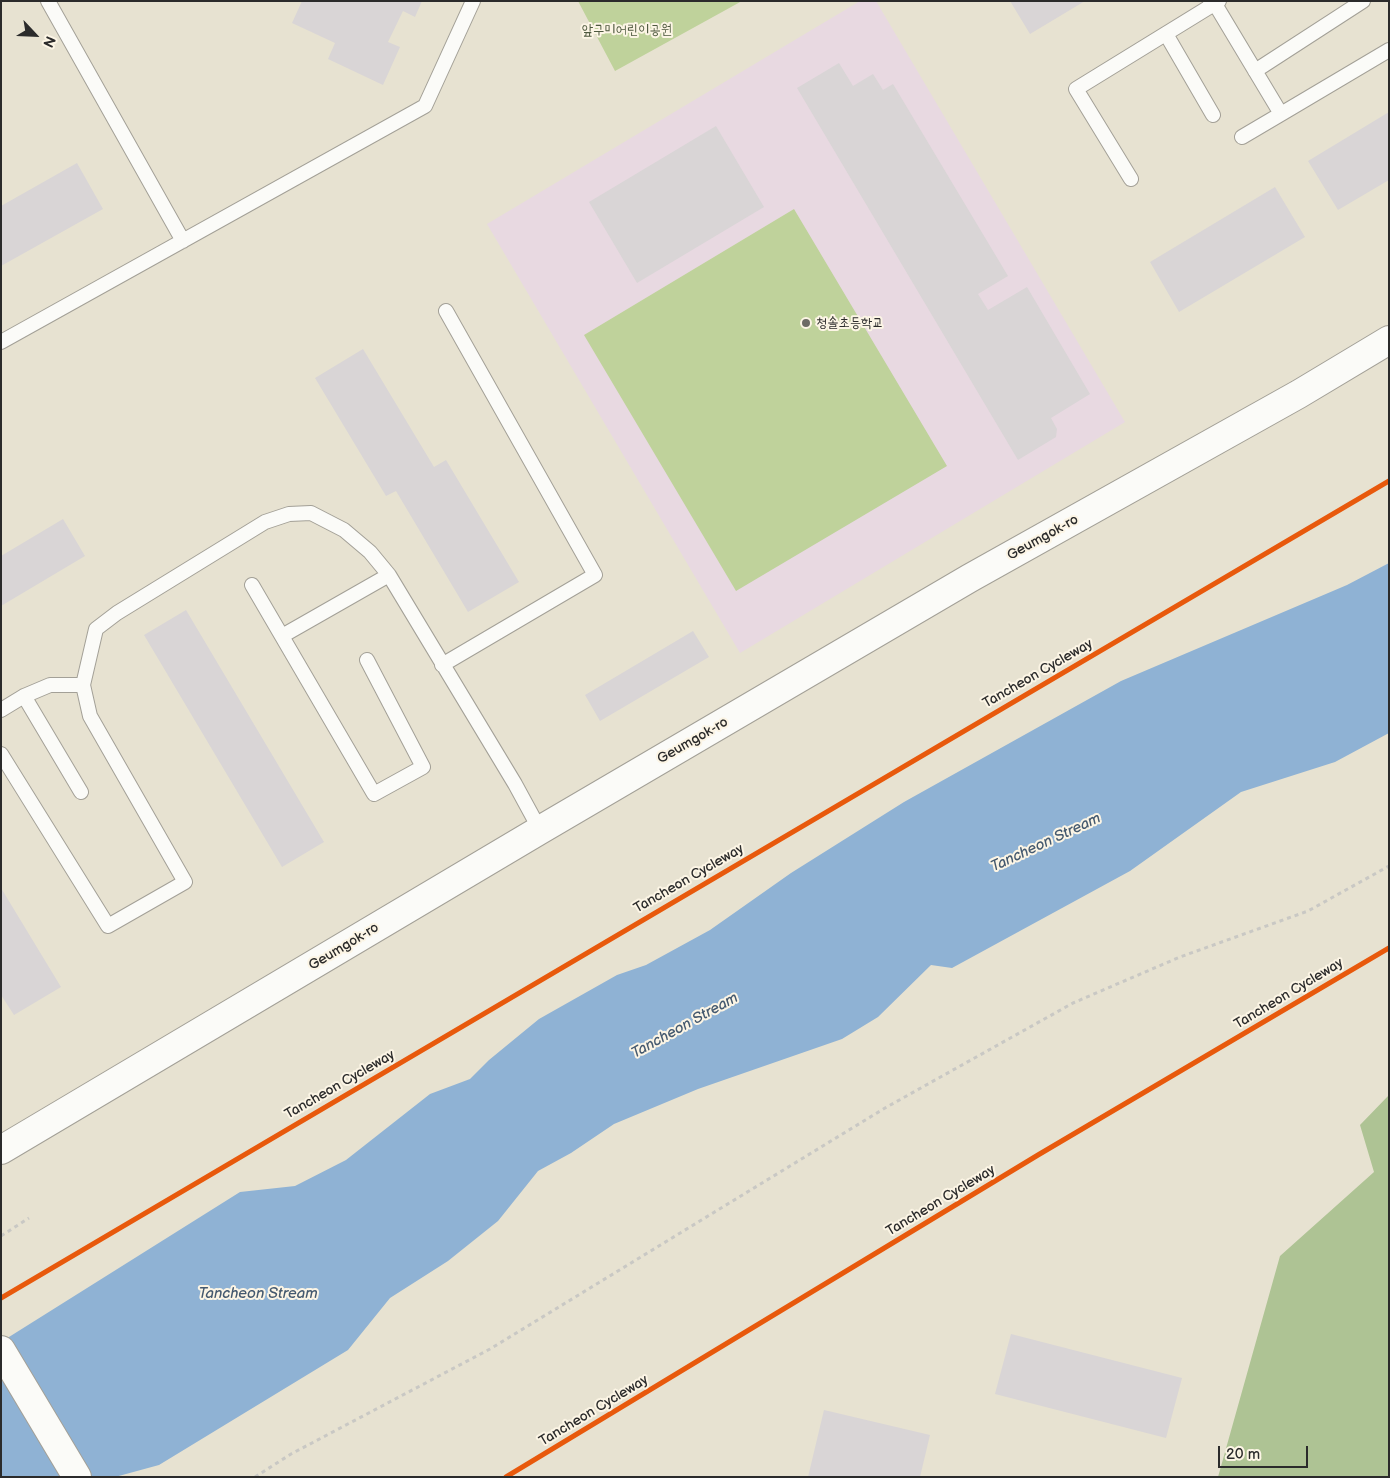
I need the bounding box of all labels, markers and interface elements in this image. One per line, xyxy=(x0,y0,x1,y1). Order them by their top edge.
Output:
north arrow xyxy=(10,10,60,60)
park label: 앞구미어린이공원 xyxy=(582,22,672,38)
text: N xyxy=(39,33,59,50)
place label: 청솔초등학교 xyxy=(816,315,884,331)
marker: 청솔초등학교 xyxy=(800,317,812,329)
street label: Geumgok-ro xyxy=(1004,512,1082,564)
street label: Tancheon Cycleway xyxy=(980,636,1096,712)
street label: Geumgok-ro xyxy=(655,714,731,768)
water label: Tancheon Stream xyxy=(988,810,1104,876)
street label: Tancheon Cycleway xyxy=(631,841,747,917)
street label: Geumgok-ro xyxy=(306,919,382,975)
street label: Tancheon Cycleway xyxy=(1231,955,1347,1033)
water label: Tancheon Stream xyxy=(629,989,741,1063)
street label: Tancheon Cycleway xyxy=(282,1047,398,1123)
street label: Tancheon Cycleway xyxy=(883,1162,999,1240)
water label: Tancheon Stream xyxy=(198,1285,318,1303)
street label: Tancheon Cycleway xyxy=(536,1372,652,1450)
scale bar xyxy=(1220,1436,1310,1468)
text: 20 m xyxy=(1226,1445,1260,1464)

